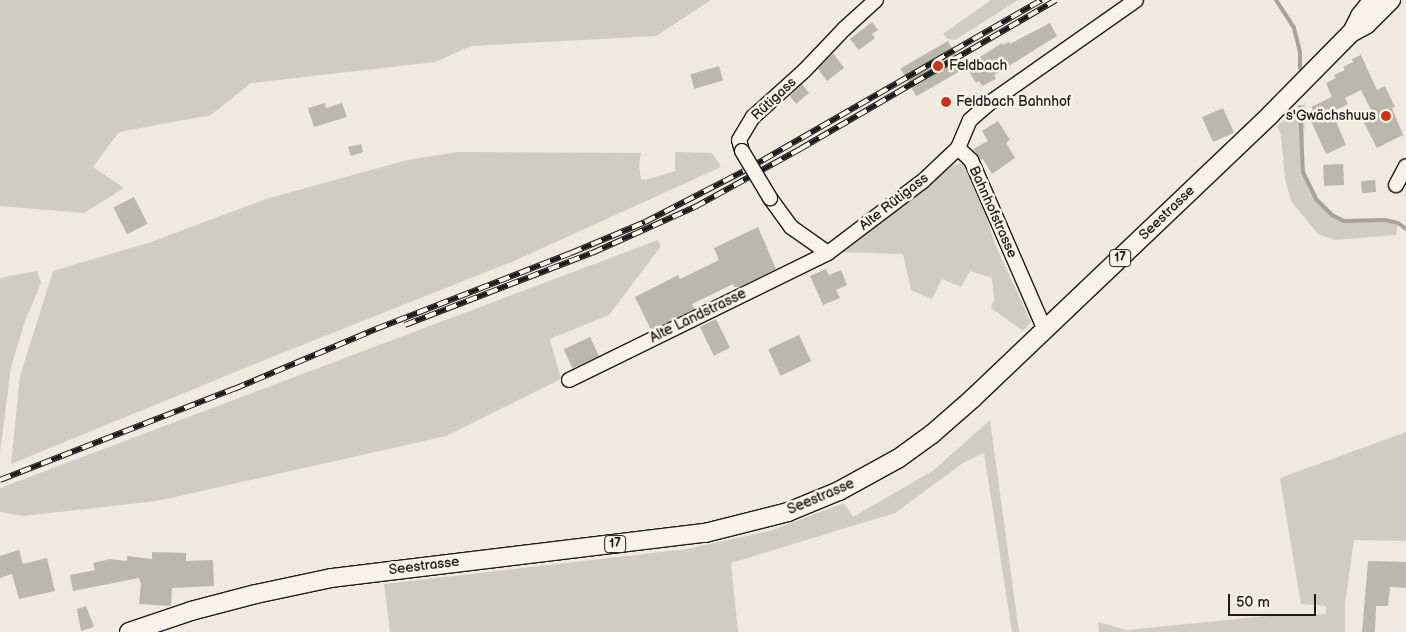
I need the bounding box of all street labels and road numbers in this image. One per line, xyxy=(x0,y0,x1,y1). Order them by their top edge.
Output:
street label: Rütigass xyxy=(748,74,800,124)
street label: Bahnhofstrasse xyxy=(965,163,1021,261)
street label: Alte Rütigass xyxy=(856,170,932,234)
street label: Seestrasse xyxy=(1136,182,1198,244)
road number: 17 xyxy=(1109,248,1131,268)
street label: Alte Landstrasse xyxy=(647,285,749,347)
street label: Seestrasse xyxy=(785,475,857,519)
road number: 17 xyxy=(604,534,626,554)
street label: Seestrasse xyxy=(388,553,460,579)

